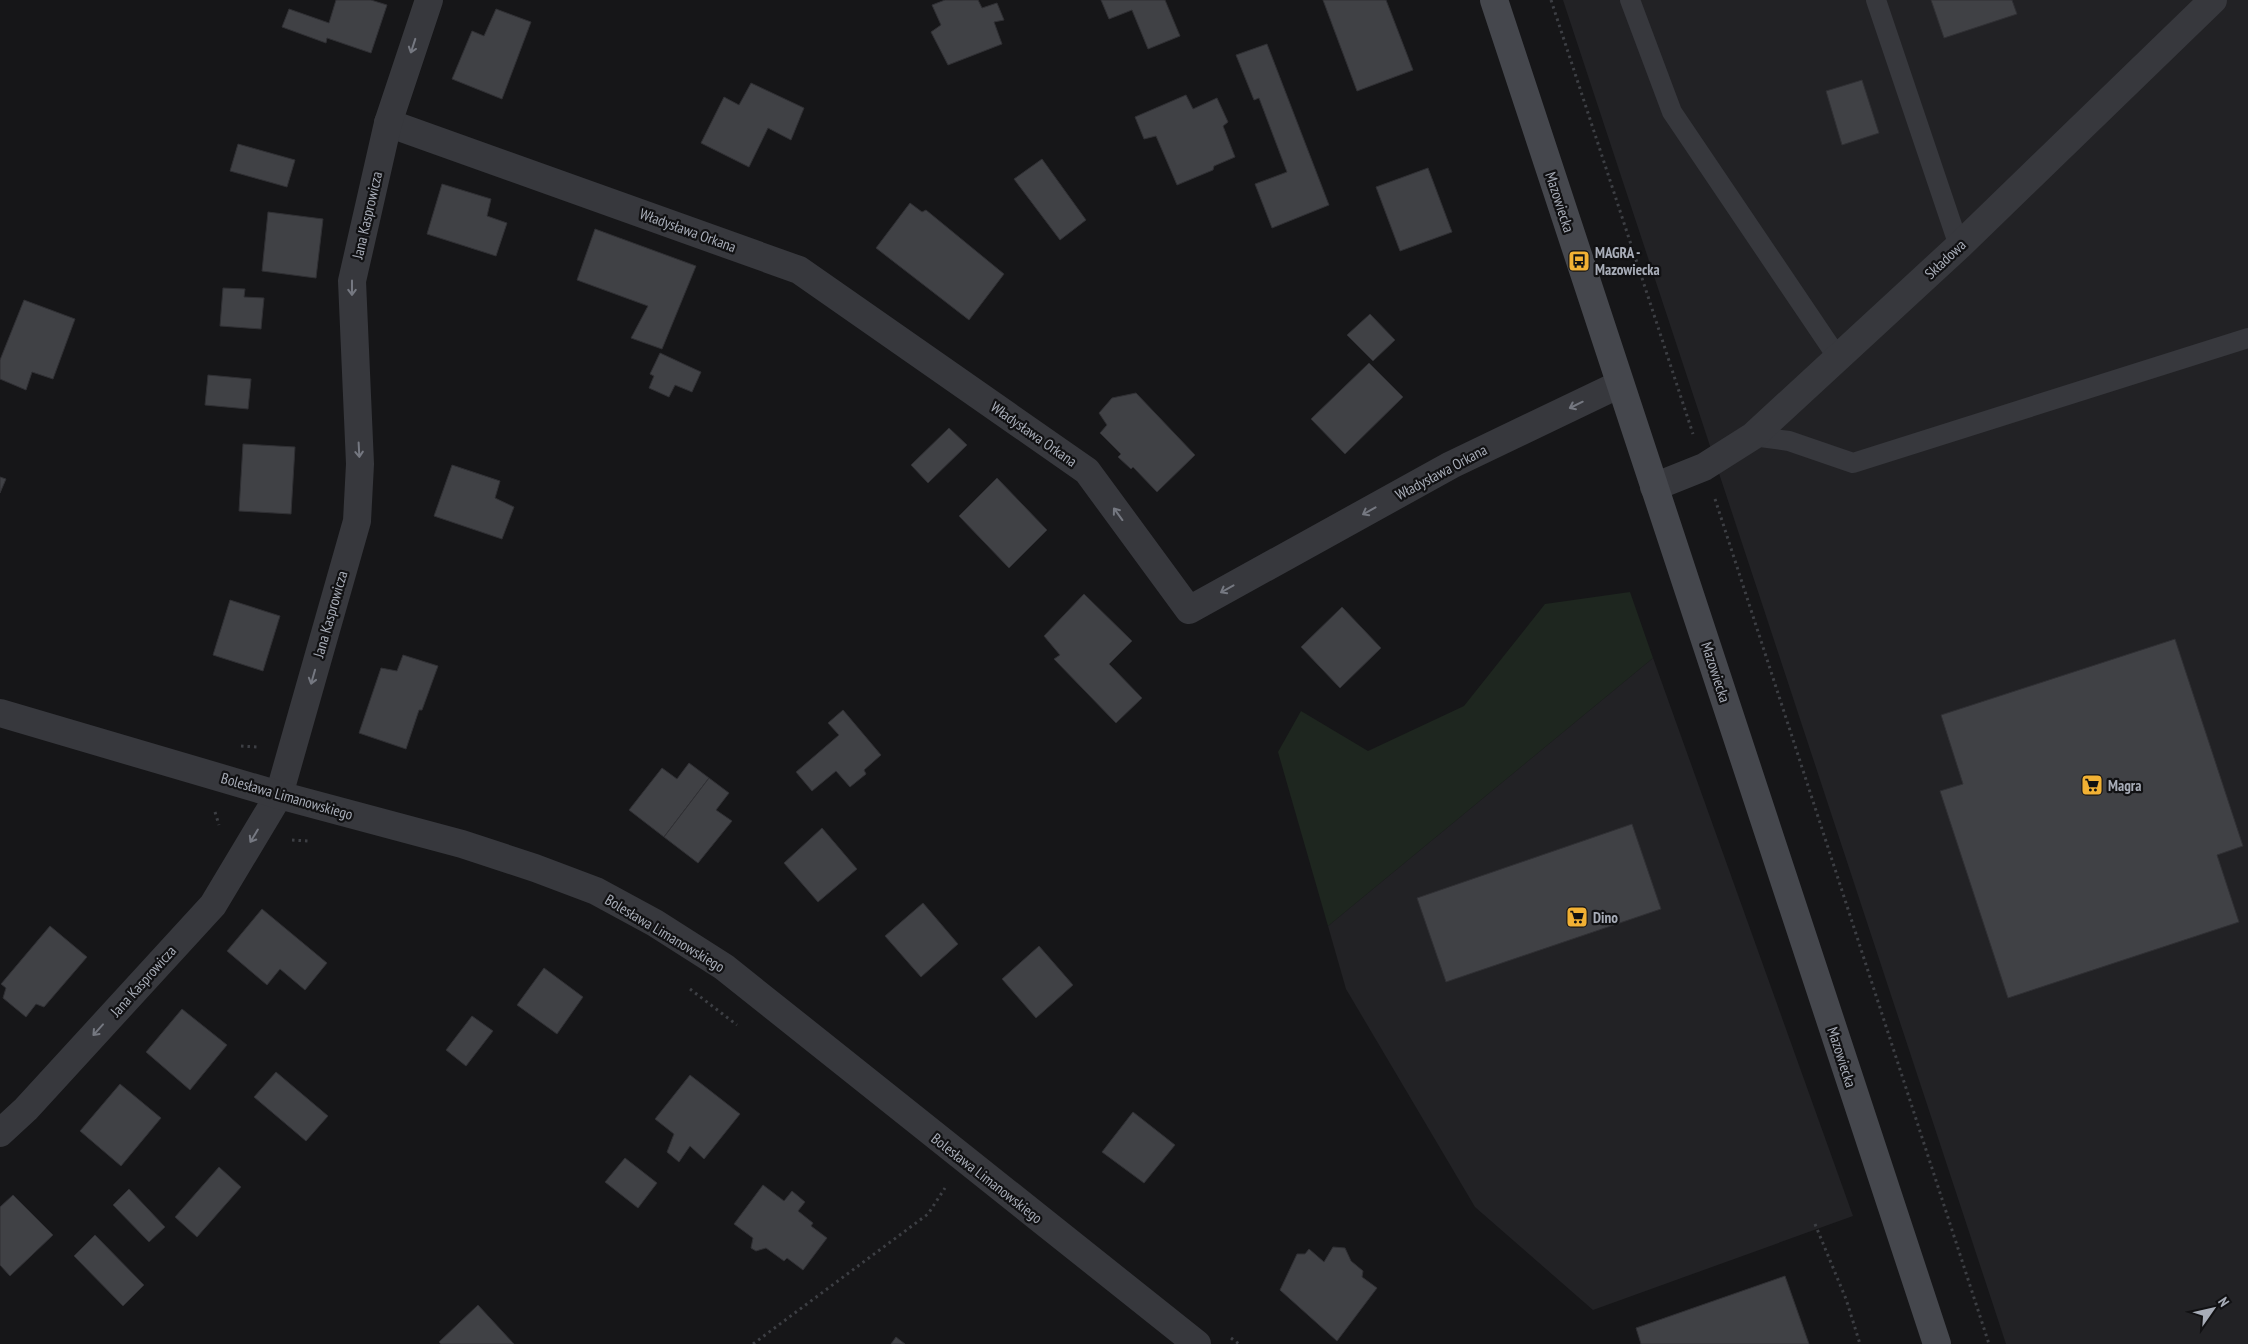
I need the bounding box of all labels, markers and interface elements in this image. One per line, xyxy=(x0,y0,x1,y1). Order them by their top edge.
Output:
one-way arrow xyxy=(408,38,417,54)
street label: Jana Kasprowicza xyxy=(347,169,386,262)
street label: Mazowiecka xyxy=(1541,169,1579,235)
street label: Władysława Orkana xyxy=(637,204,739,256)
street label: Składowa xyxy=(1920,235,1970,283)
place label: MAGRA - Mazowiecka xyxy=(1595,243,1660,279)
bus stop icon: MAGRA - Mazowiecka xyxy=(1567,249,1591,273)
one-way arrow xyxy=(347,280,357,296)
street label: Władysława Orkana xyxy=(987,397,1081,471)
one-way arrow xyxy=(1569,401,1584,410)
street label: Władysława Orkana xyxy=(1392,440,1490,504)
one-way arrow xyxy=(354,442,364,458)
one-way arrow xyxy=(1362,506,1376,516)
one-way arrow xyxy=(1113,508,1124,521)
street label: Jana Kasprowicza xyxy=(308,569,351,660)
one-way arrow xyxy=(1220,585,1234,595)
street label: Mazowiecka xyxy=(1697,639,1735,705)
one-way arrow xyxy=(307,668,317,684)
street label: Bolesława Limanowskiego xyxy=(219,768,355,824)
supermarket icon: Magra xyxy=(2080,773,2104,797)
place label: Magra xyxy=(2108,776,2141,795)
one-way arrow xyxy=(249,829,259,843)
street label: Bolesława Limanowskiego xyxy=(602,890,728,976)
supermarket icon: Dino xyxy=(1565,905,1589,929)
place label: Dino xyxy=(1593,908,1618,927)
street label: Jana Kasprowicza xyxy=(105,942,180,1021)
one-way arrow xyxy=(92,1024,104,1037)
street label: Mazowiecka xyxy=(1823,1024,1861,1090)
street label: Bolesława Limanowskiego xyxy=(928,1129,1046,1227)
north arrow xyxy=(2188,1284,2238,1334)
text: N xyxy=(2214,1294,2233,1310)

